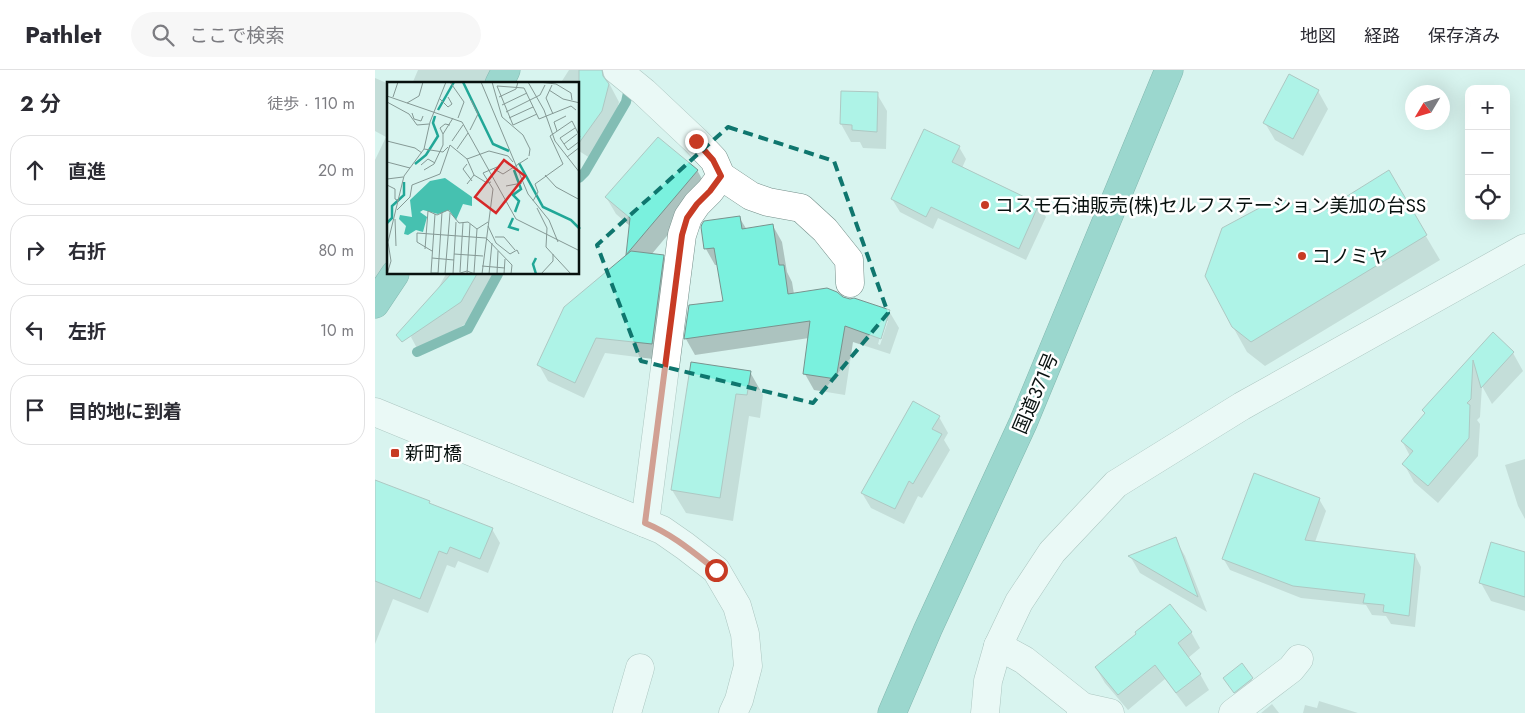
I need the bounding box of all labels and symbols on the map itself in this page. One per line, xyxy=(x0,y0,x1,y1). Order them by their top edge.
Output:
inset map xyxy=(387,82,580,275)
north arrow xyxy=(1405,85,1450,130)
route end xyxy=(685,130,708,153)
place label: コスモ石油販売(株)セルフステーション美加の台SS xyxy=(995,192,1426,219)
marker: コスモ石油販売(株)セルフステーション美加の台SS xyxy=(979,199,991,211)
place label: コノミヤ xyxy=(1312,243,1388,270)
marker: コノミヤ xyxy=(1296,250,1308,262)
street label: 国道371号 xyxy=(1006,349,1065,438)
place label: 新町橋 xyxy=(405,440,462,467)
marker: 新町橋 xyxy=(389,447,401,459)
route start xyxy=(705,559,728,582)

